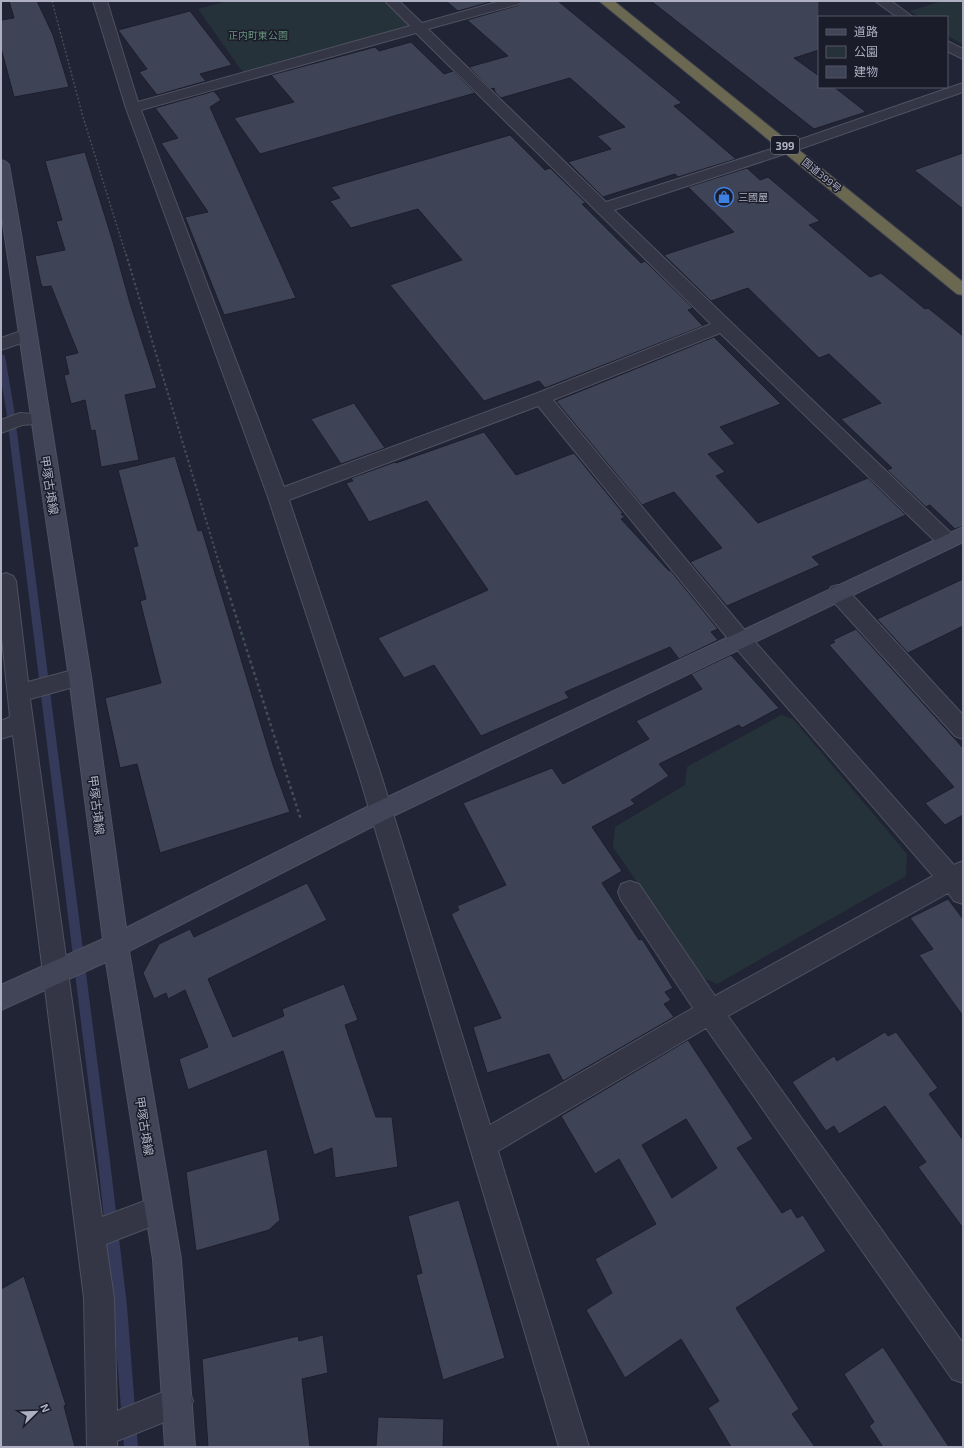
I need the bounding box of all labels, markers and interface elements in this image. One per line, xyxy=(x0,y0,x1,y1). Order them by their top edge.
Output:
legend xyxy=(818,16,948,88)
text: 道路 xyxy=(854,24,878,38)
park label: 正内町東公園 xyxy=(228,29,288,41)
text: 公園 xyxy=(854,44,878,58)
text: 建物 xyxy=(854,64,878,78)
road number: 399 xyxy=(771,136,799,154)
street label: 国道399号 xyxy=(800,156,844,194)
shop icon: 三國屋 xyxy=(713,186,735,208)
place label: 三國屋 xyxy=(738,191,768,203)
street label: 甲塚古墳線 xyxy=(38,454,62,516)
street label: 甲塚古墳線 xyxy=(86,774,108,836)
street label: 甲塚古墳線 xyxy=(133,1095,157,1157)
north arrow xyxy=(16,1392,56,1432)
text: N xyxy=(38,1402,53,1414)

